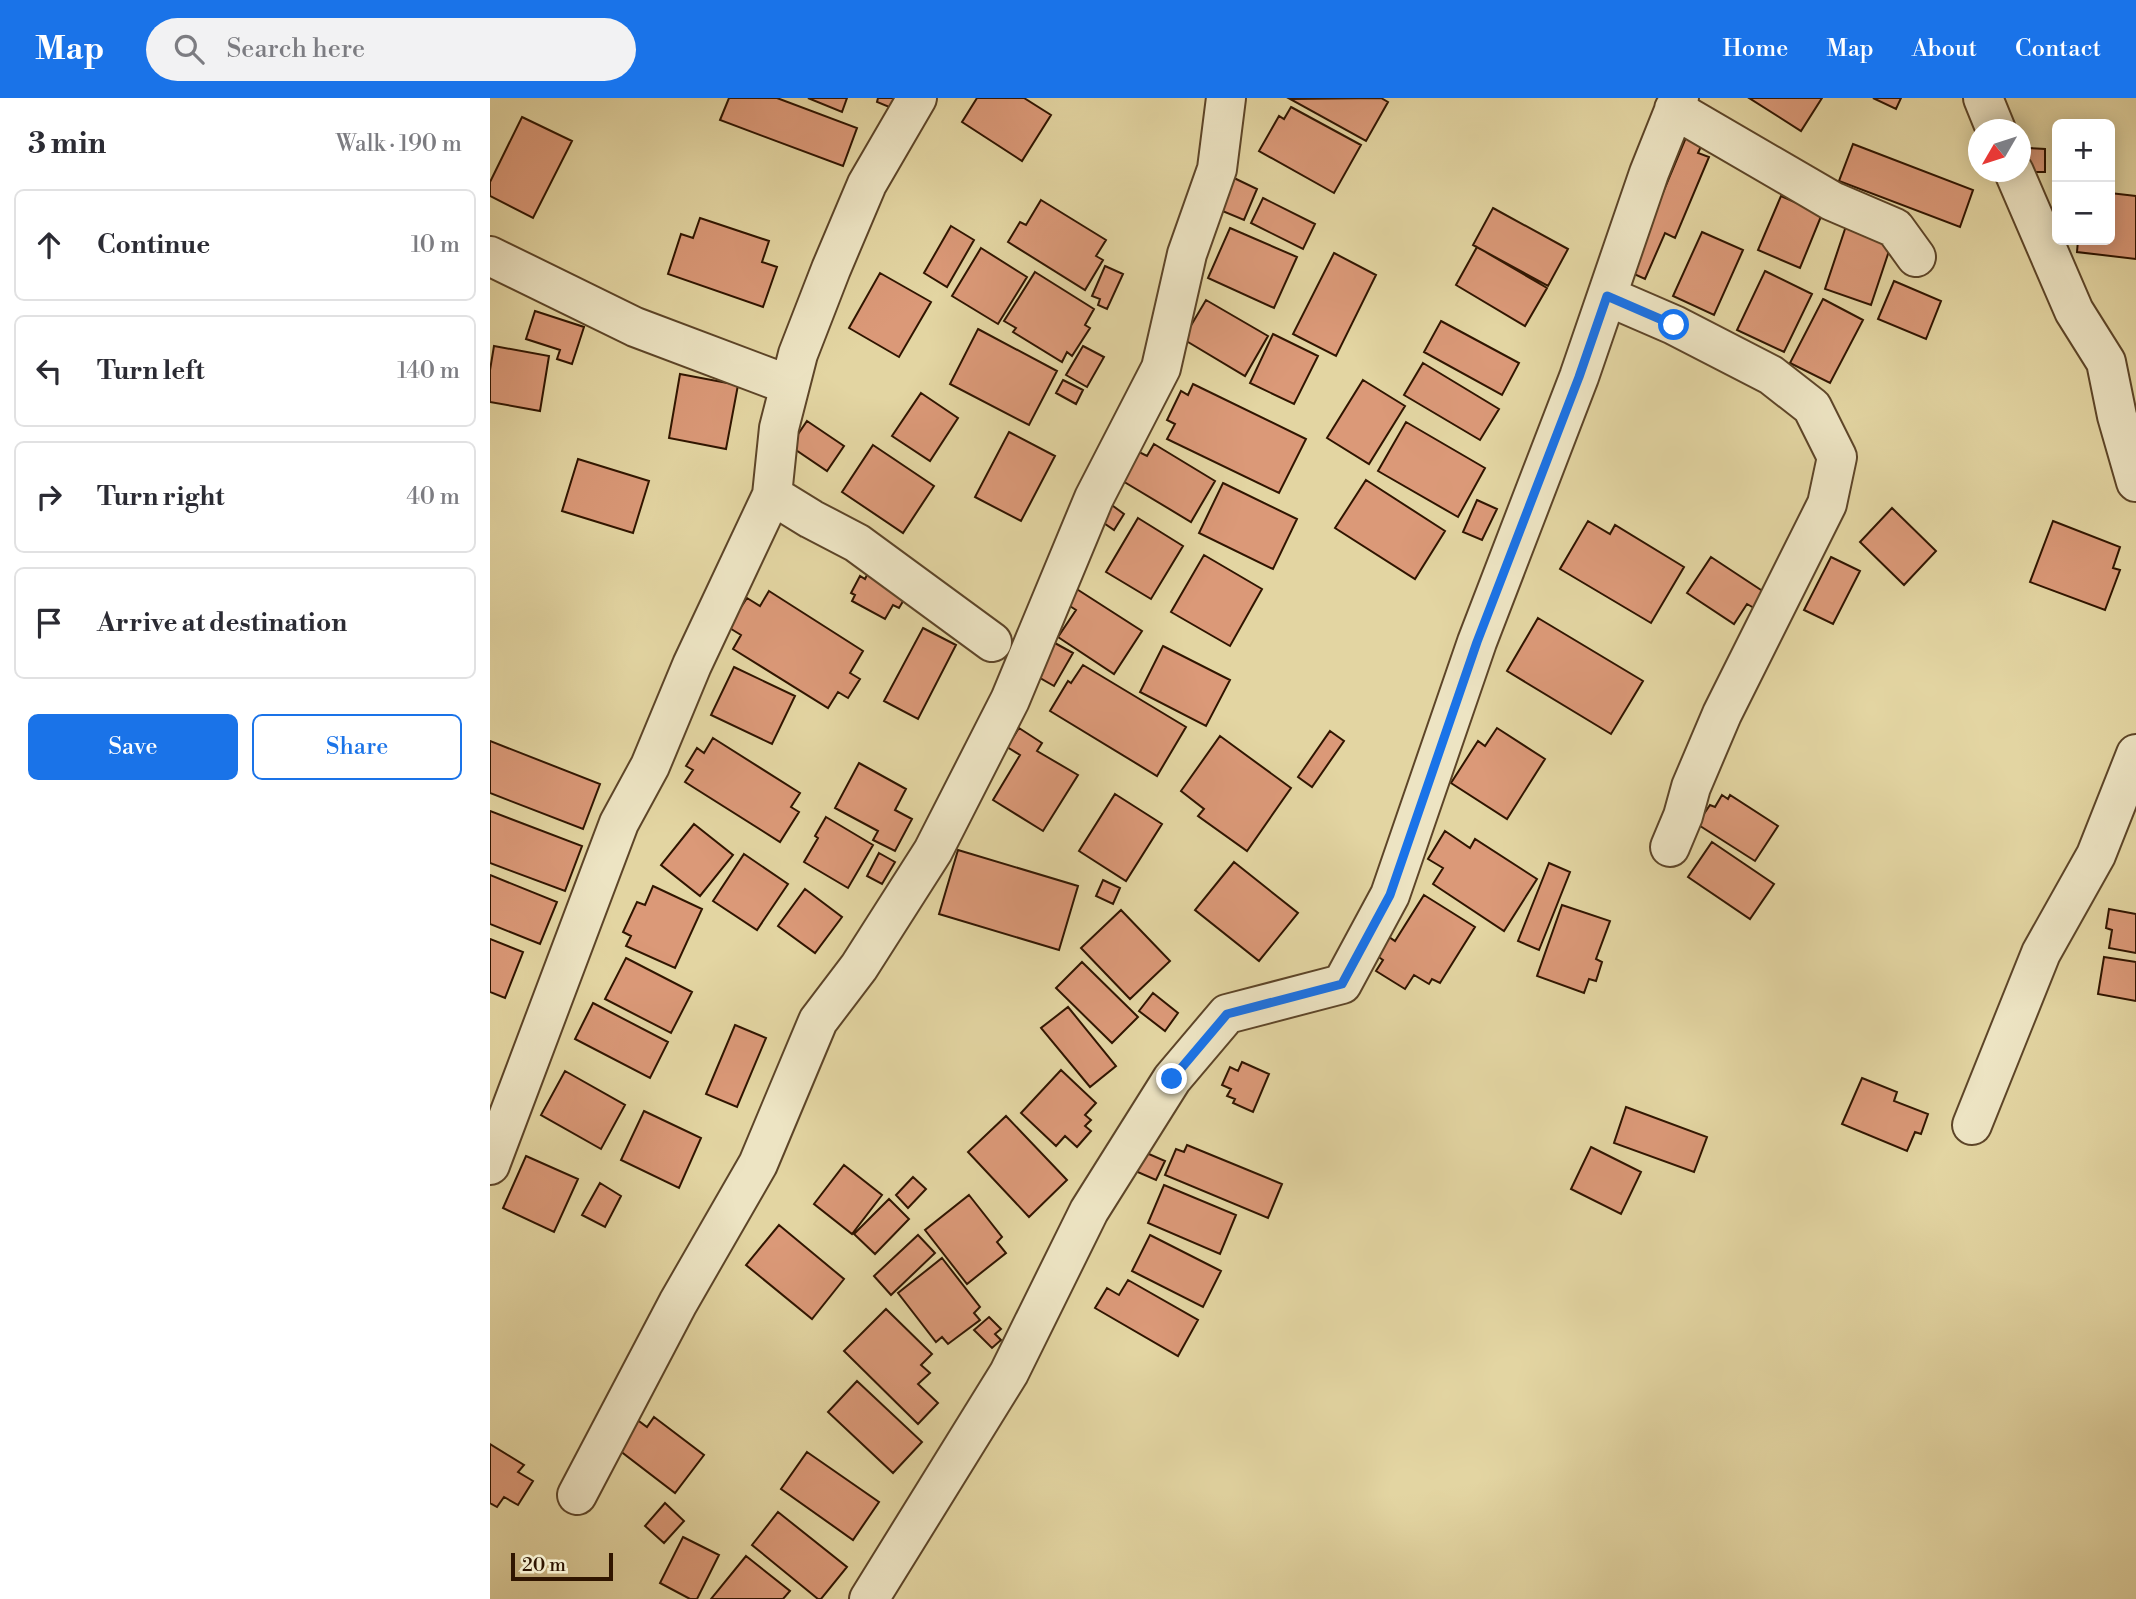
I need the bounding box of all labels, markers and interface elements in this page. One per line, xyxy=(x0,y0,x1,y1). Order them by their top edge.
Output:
search box xyxy=(146,18,636,81)
text: Map xyxy=(35,29,104,70)
icon: search xyxy=(170,30,208,68)
text: Search here xyxy=(226,33,365,65)
text: Home xyxy=(1723,34,1788,64)
text: Map xyxy=(1826,34,1874,64)
text: About xyxy=(1912,34,1977,64)
text: Contact xyxy=(2015,34,2101,64)
north arrow xyxy=(1968,119,2031,182)
map controls xyxy=(2052,119,2115,245)
button: + xyxy=(2052,119,2115,182)
text: 3 min xyxy=(28,125,106,163)
text: Walk · 190 m xyxy=(336,130,462,158)
button: − xyxy=(2052,182,2115,245)
icon: ahead xyxy=(30,226,68,264)
text: Continue xyxy=(97,229,210,261)
text: 10 m xyxy=(411,231,460,259)
route start xyxy=(1658,309,1689,340)
icon: left xyxy=(30,352,68,390)
text: Turn left xyxy=(97,355,205,387)
text: 140 m xyxy=(397,357,460,385)
icon: right xyxy=(30,478,68,516)
text: Turn right xyxy=(97,481,225,513)
text: 40 m xyxy=(406,483,460,511)
icon: arrive xyxy=(30,604,68,642)
text: Arrive at destination xyxy=(97,607,347,639)
button: Save xyxy=(28,714,238,780)
button: Share xyxy=(252,714,462,780)
route end xyxy=(1156,1063,1187,1094)
scale bar xyxy=(511,1550,612,1582)
text: 20 m xyxy=(522,1553,566,1577)

